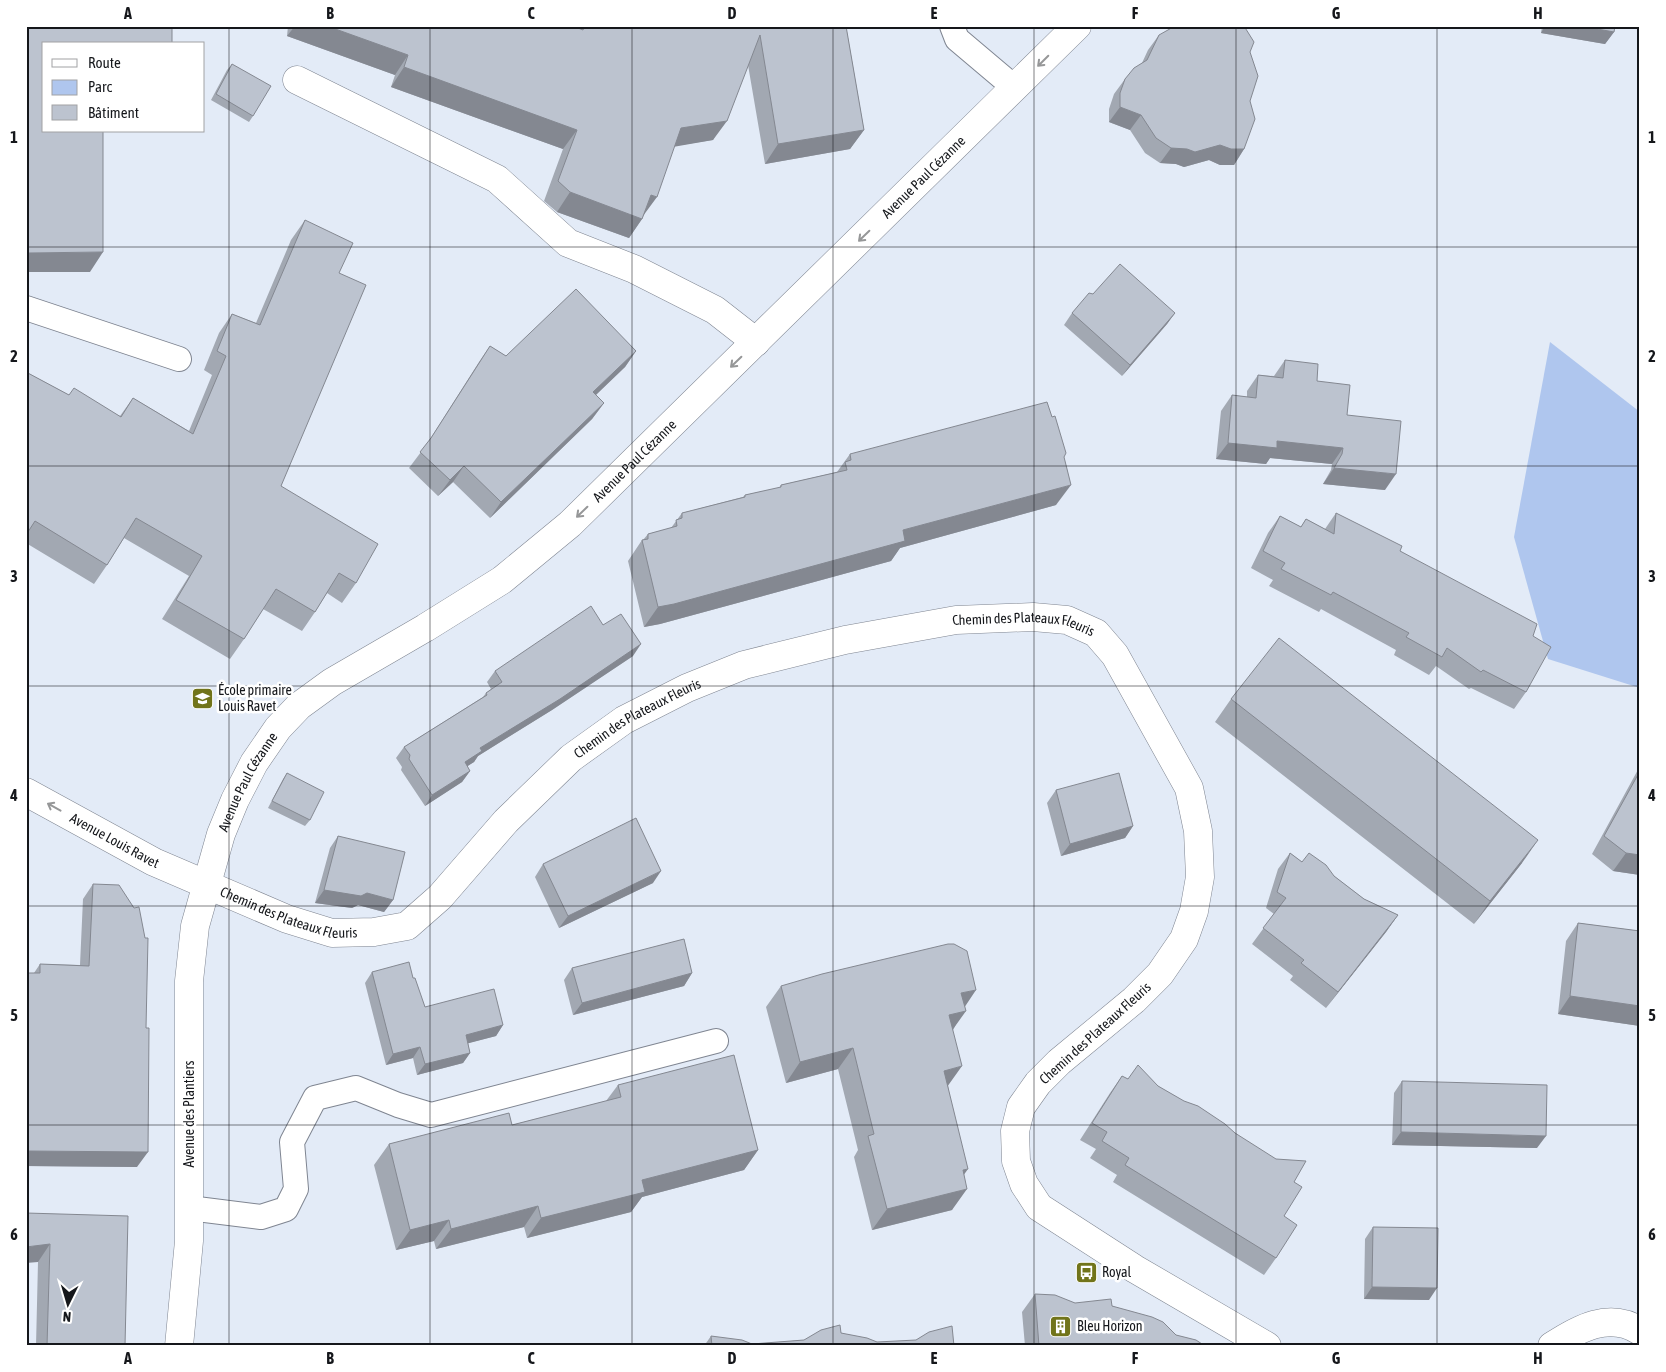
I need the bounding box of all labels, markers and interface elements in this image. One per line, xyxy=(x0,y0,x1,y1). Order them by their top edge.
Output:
text: A xyxy=(123,4,132,22)
text: B xyxy=(326,4,334,22)
text: C xyxy=(527,4,535,22)
text: D xyxy=(728,4,737,22)
text: E xyxy=(931,4,938,22)
text: F xyxy=(1132,4,1139,22)
text: G xyxy=(1332,4,1341,22)
text: H xyxy=(1533,4,1543,22)
legend xyxy=(42,42,205,132)
text: Route xyxy=(88,54,121,71)
one-way arrow xyxy=(1037,54,1049,66)
text: Parc xyxy=(88,78,112,95)
text: Bâtiment xyxy=(88,104,139,121)
text: 1 xyxy=(10,128,18,146)
text: 1 xyxy=(1648,128,1656,146)
street label: Avenue Paul Cézanne xyxy=(878,133,968,221)
one-way arrow xyxy=(858,230,871,242)
text: 2 xyxy=(10,347,18,365)
text: 2 xyxy=(1648,347,1656,365)
one-way arrow xyxy=(730,356,742,368)
street label: Avenue Paul Cézanne xyxy=(589,416,679,505)
one-way arrow xyxy=(577,506,589,518)
text: 3 xyxy=(10,567,18,585)
text: 3 xyxy=(1648,567,1656,585)
street label: Chemin des Plateaux Fleuris xyxy=(951,609,1097,639)
street label: Chemin des Plateaux Fleuris xyxy=(571,675,703,761)
place label: École primaire Louis Ravet xyxy=(218,682,292,714)
school or university icon: École primaire Louis Ravet xyxy=(190,686,214,710)
street label: Avenue Paul Cézanne xyxy=(215,729,281,834)
text: 4 xyxy=(9,786,18,804)
text: 4 xyxy=(1647,786,1656,804)
one-way arrow xyxy=(47,802,62,812)
street label: Avenue Louis Ravet xyxy=(67,810,161,871)
street label: Chemin des Plateaux Fleuris xyxy=(218,883,358,941)
street label: Chemin des Plateaux Fleuris xyxy=(1036,979,1154,1087)
text: 5 xyxy=(10,1006,18,1024)
text: 5 xyxy=(1648,1006,1656,1024)
street label: Avenue des Plantiers xyxy=(181,1060,197,1168)
text: 6 xyxy=(10,1225,18,1243)
text: 6 xyxy=(1648,1225,1656,1243)
bus stop icon: Royal xyxy=(1074,1260,1098,1284)
place label: Royal xyxy=(1102,1264,1132,1280)
north arrow xyxy=(42,1280,92,1330)
text: N xyxy=(62,1309,72,1325)
building icon: Bleu Horizon xyxy=(1049,1314,1073,1338)
place label: Bleu Horizon xyxy=(1077,1318,1143,1334)
text: A xyxy=(123,1349,132,1367)
text: B xyxy=(326,1349,334,1367)
text: C xyxy=(527,1349,535,1367)
text: D xyxy=(728,1349,737,1367)
text: E xyxy=(931,1349,938,1367)
text: F xyxy=(1132,1349,1139,1367)
text: G xyxy=(1332,1349,1341,1367)
text: H xyxy=(1533,1349,1543,1367)

